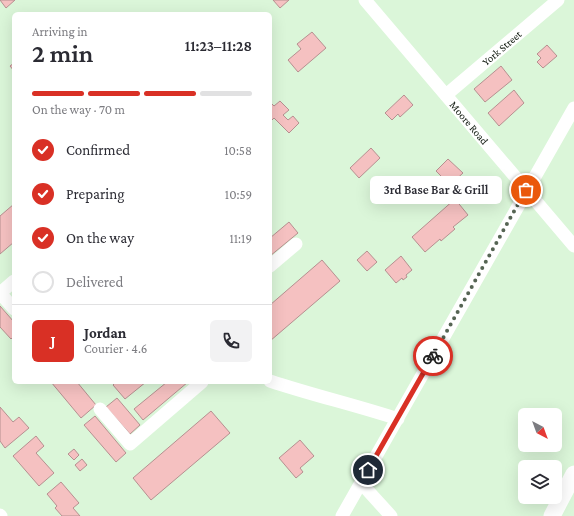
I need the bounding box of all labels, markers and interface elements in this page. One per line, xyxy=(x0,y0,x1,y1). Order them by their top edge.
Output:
text: Arriving in xyxy=(32,24,88,39)
street label: York Street xyxy=(480,28,524,68)
text: 11:23–11:28 xyxy=(185,38,252,54)
text: 2 min xyxy=(32,39,93,68)
street label: Moore Road xyxy=(448,99,491,147)
text: On the way · 70 m xyxy=(32,102,125,117)
icon: check xyxy=(32,139,54,161)
text: Confirmed xyxy=(66,142,130,158)
text: 10:58 xyxy=(224,143,252,158)
pin xyxy=(509,173,543,207)
callout: 3rd Base Bar & Grill xyxy=(370,176,502,204)
icon: bag xyxy=(515,179,537,201)
text: 3rd Base Bar & Grill xyxy=(384,182,488,197)
icon: check xyxy=(32,183,54,205)
text: Preparing xyxy=(66,186,125,202)
text: 10:59 xyxy=(225,187,252,202)
icon: check xyxy=(32,227,54,249)
text: On the way xyxy=(66,230,134,246)
text: 11:19 xyxy=(229,231,252,246)
text: Delivered xyxy=(66,274,123,290)
button: phone xyxy=(210,320,252,362)
text: Jordan xyxy=(84,325,126,341)
text: J xyxy=(50,333,56,349)
courier xyxy=(413,336,453,376)
text: Courier · 4.6 xyxy=(84,341,147,356)
icon: bike xyxy=(422,345,444,367)
north arrow xyxy=(518,408,562,452)
map controls xyxy=(518,408,562,504)
pin xyxy=(351,453,385,487)
icon: home xyxy=(357,459,379,481)
button: layers xyxy=(518,460,562,504)

